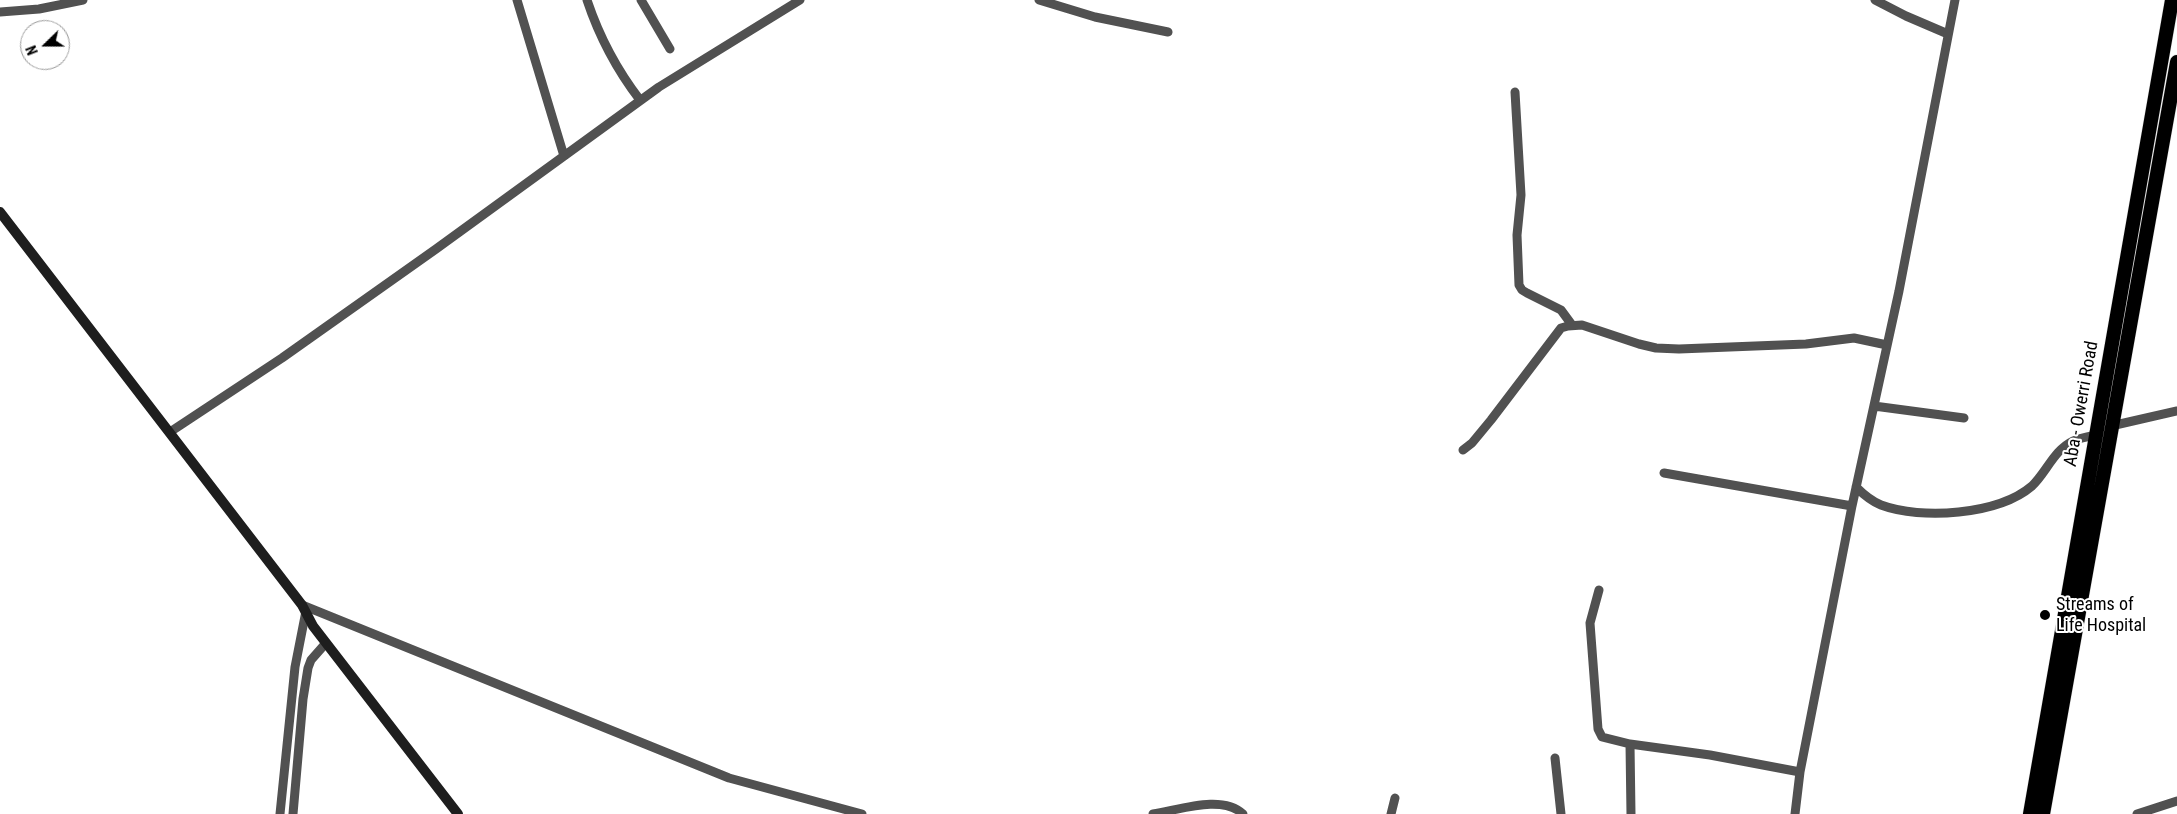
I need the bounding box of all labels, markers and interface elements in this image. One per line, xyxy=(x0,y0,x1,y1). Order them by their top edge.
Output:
north arrow xyxy=(20,20,70,70)
text: N xyxy=(23,43,41,57)
street label: Aba - Owerri Road xyxy=(2060,340,2104,468)
place label: Streams of Life Hospital xyxy=(2056,594,2146,636)
marker: Streams of Life Hospital xyxy=(2038,608,2052,622)

